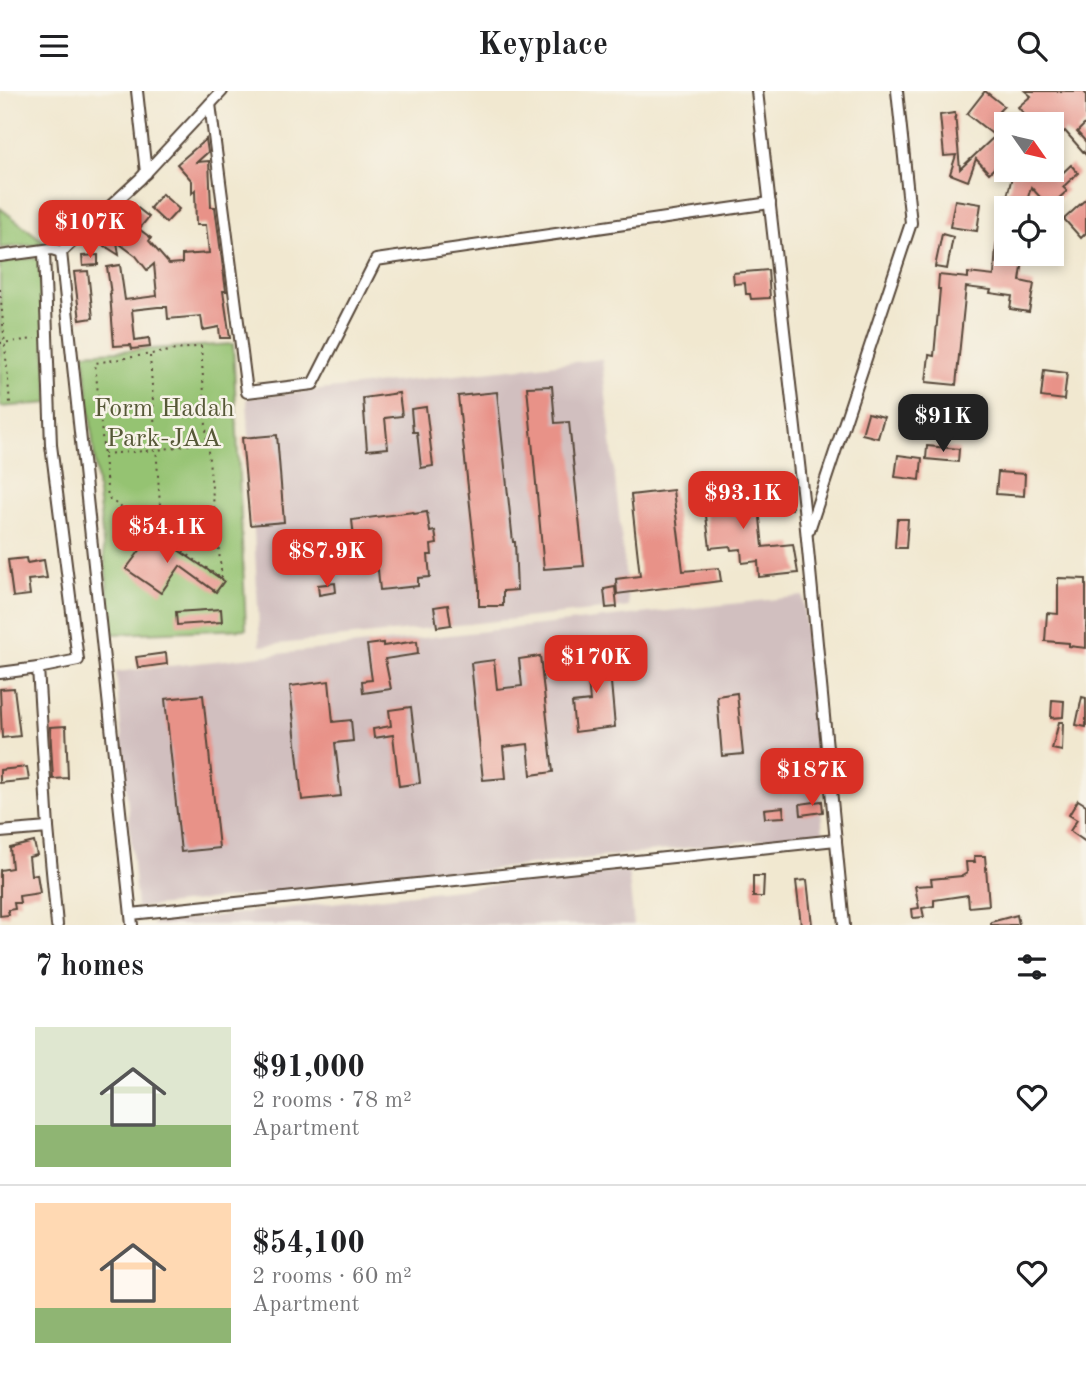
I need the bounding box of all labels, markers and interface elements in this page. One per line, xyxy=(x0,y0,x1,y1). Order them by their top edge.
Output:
icon: menu xyxy=(35,27,73,65)
icon: search xyxy=(1013,27,1051,65)
text: Keyplace xyxy=(478,30,608,62)
north arrow xyxy=(994,112,1064,182)
map controls xyxy=(994,112,1064,266)
button: locate xyxy=(994,196,1064,266)
pin: $107K xyxy=(41,201,139,260)
text: $107K xyxy=(54,211,126,234)
pin: $91K xyxy=(902,395,984,454)
park label: Form Hadah Park-JAA xyxy=(93,396,235,452)
text: $91K xyxy=(914,405,972,428)
pin: $93.1K xyxy=(686,471,800,531)
text: $93.1K xyxy=(704,482,782,505)
pin: $54.1K xyxy=(110,505,224,565)
text: $54.1K xyxy=(128,516,206,539)
pin: $87.9K xyxy=(270,529,384,589)
text: $87.9K xyxy=(288,540,366,563)
pin: $170K xyxy=(547,635,645,695)
text: $170K xyxy=(560,646,632,669)
pin: $187K xyxy=(763,749,861,808)
text: $187K xyxy=(776,759,848,782)
icon: filters xyxy=(1013,948,1051,986)
text: 7 homes xyxy=(35,952,144,982)
text: $91,000 xyxy=(252,1053,365,1083)
icon: home xyxy=(91,1055,175,1139)
icon: heart xyxy=(1013,1078,1051,1116)
text: 2 rooms · 78 m² xyxy=(252,1089,412,1112)
text: Apartment xyxy=(252,1117,360,1140)
text: $54,100 xyxy=(252,1229,365,1259)
icon: home xyxy=(91,1231,175,1315)
icon: heart xyxy=(1013,1254,1051,1292)
text: 2 rooms · 60 m² xyxy=(252,1265,412,1288)
text: Apartment xyxy=(252,1293,360,1316)

